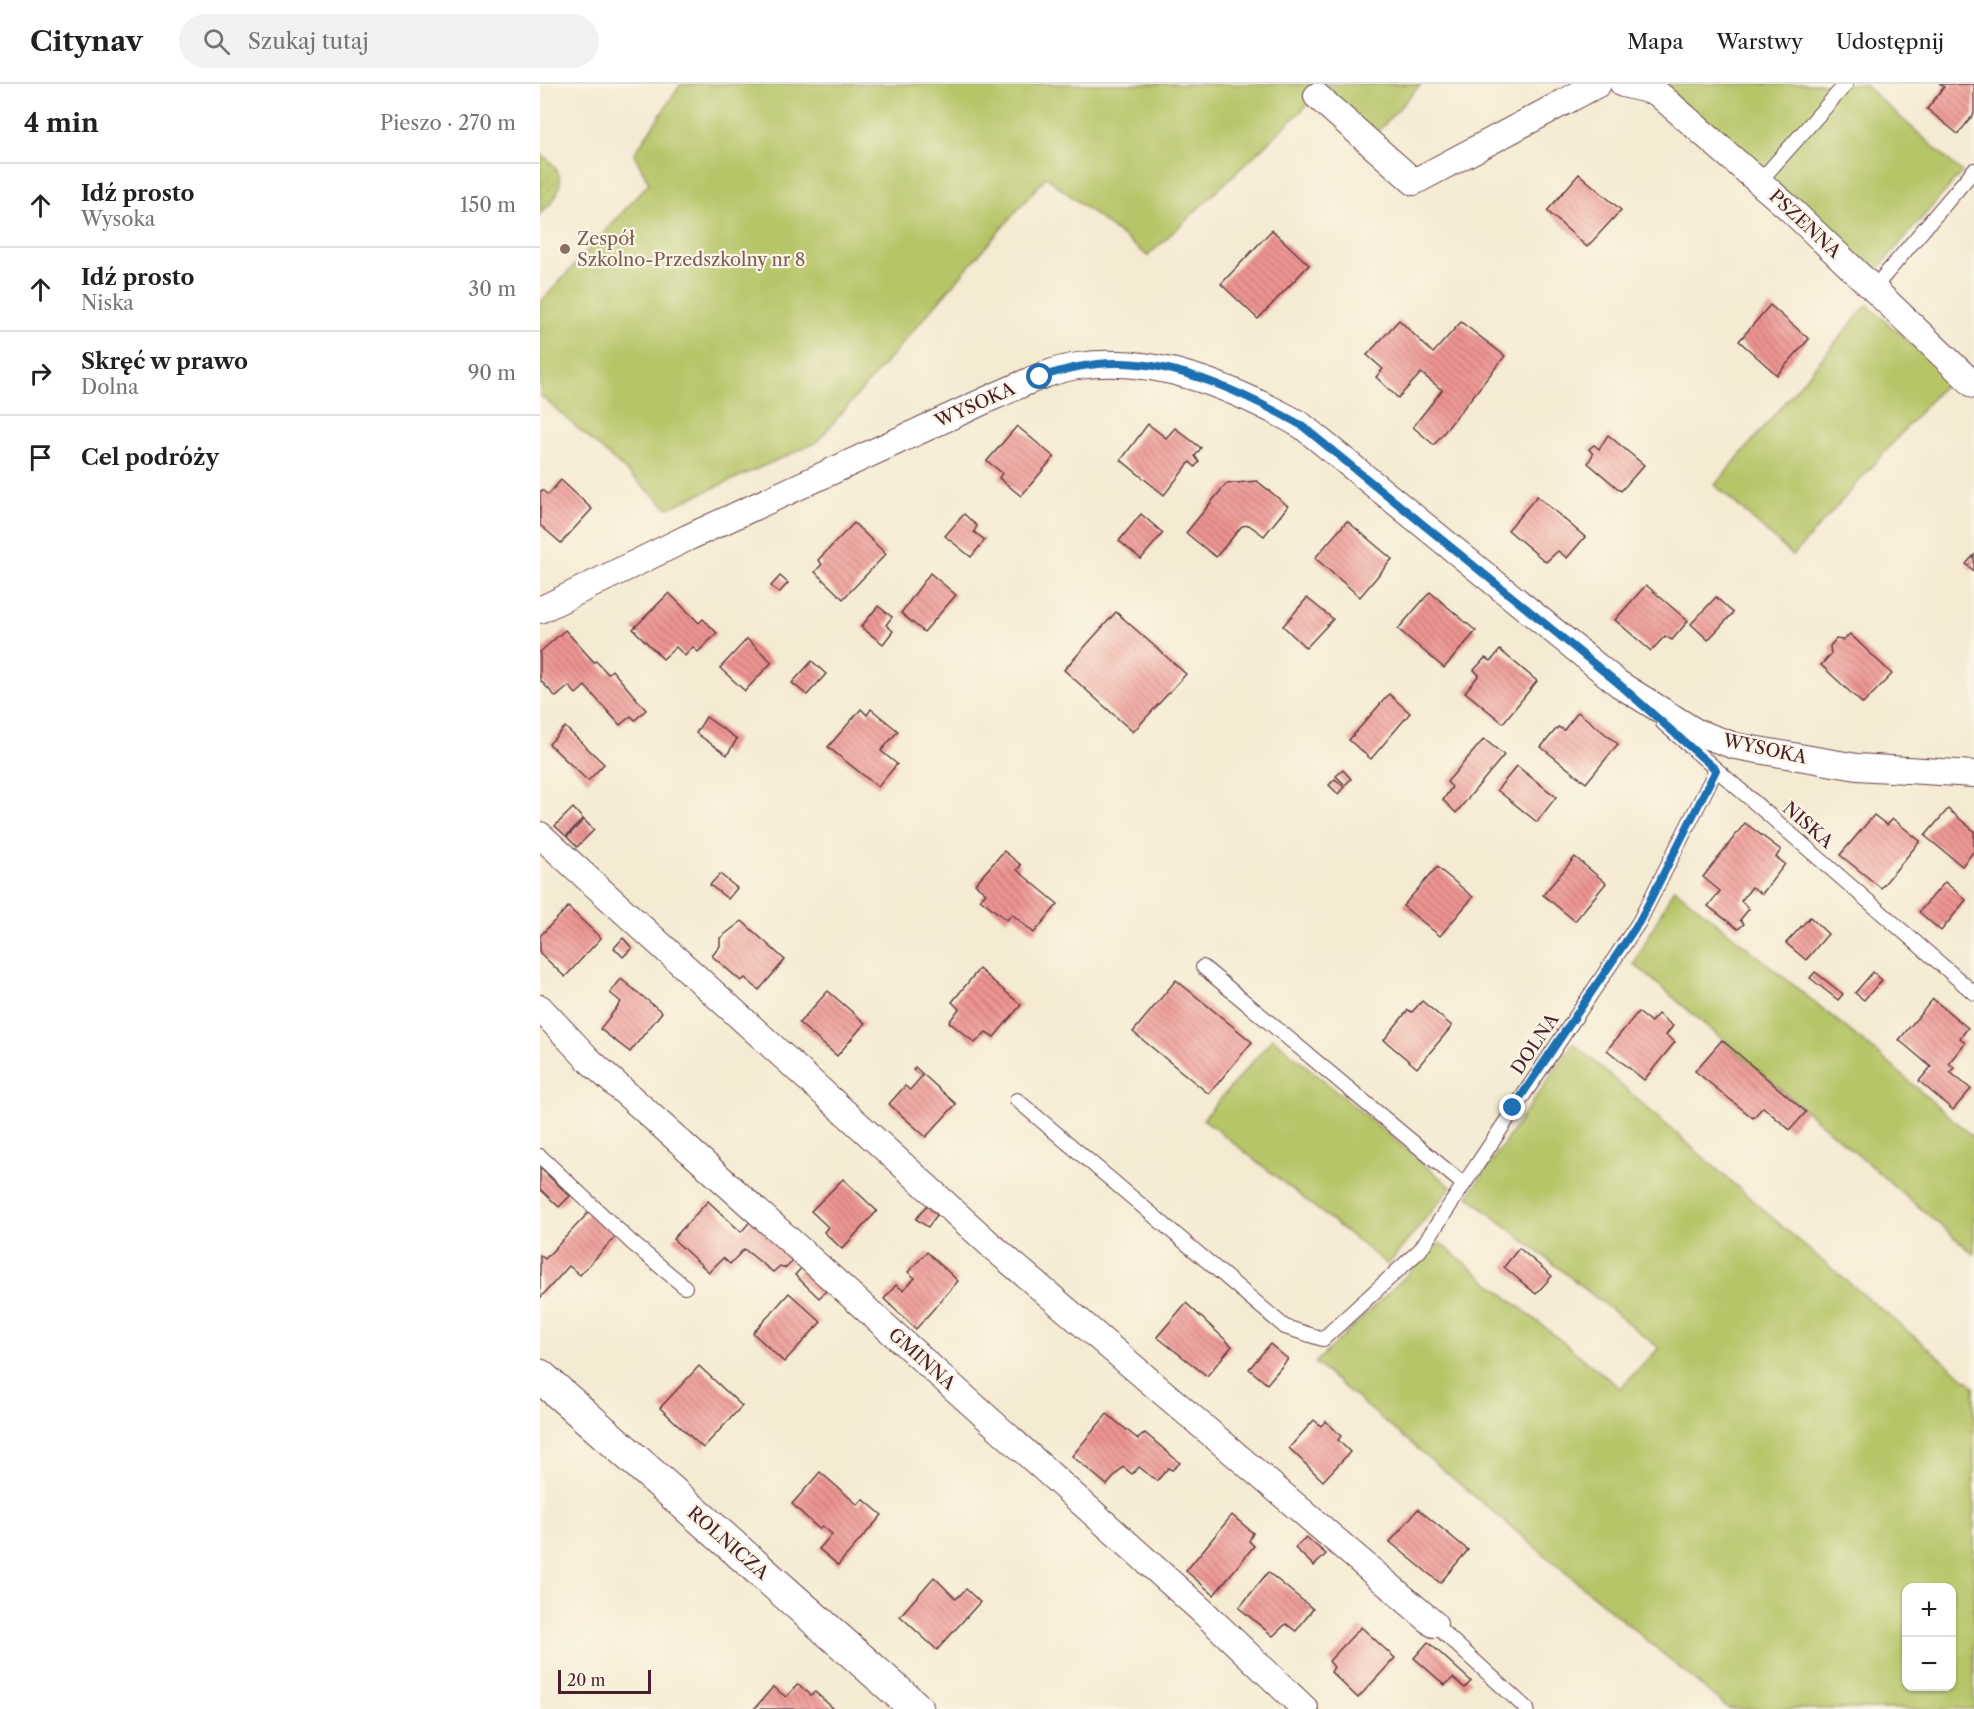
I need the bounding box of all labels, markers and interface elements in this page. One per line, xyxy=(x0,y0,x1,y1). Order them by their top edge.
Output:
search box xyxy=(179,14,599,68)
text: Citynav xyxy=(30,24,143,58)
icon: search xyxy=(200,25,233,58)
text: Szukaj tutaj xyxy=(248,28,369,55)
text: Mapa xyxy=(1627,29,1683,54)
text: Warstwy xyxy=(1716,29,1803,54)
text: Udostępnij xyxy=(1836,29,1944,54)
text: 4 min xyxy=(24,107,99,139)
text: Pieszo · 270 m xyxy=(380,111,516,135)
text: Idź prosto xyxy=(81,180,195,207)
street label: PSZENNA xyxy=(1765,185,1846,263)
icon: ahead xyxy=(24,189,57,222)
text: 150 m xyxy=(460,193,516,217)
text: Wysoka xyxy=(81,207,155,231)
place label: Zespół Szkolno-Przedszkolny nr 8 xyxy=(577,228,805,271)
marker: Zespół Szkolno-Przedszkolny nr 8 xyxy=(558,242,572,256)
text: Idź prosto xyxy=(81,264,195,291)
icon: ahead xyxy=(24,273,57,306)
text: 30 m xyxy=(468,277,516,301)
text: Niska xyxy=(81,291,134,315)
text: Skręć w prawo xyxy=(81,348,248,375)
icon: right xyxy=(24,357,57,390)
text: 90 m xyxy=(468,361,516,385)
route start xyxy=(1026,363,1052,389)
text: Dolna xyxy=(81,375,138,399)
street label: WYSOKA xyxy=(931,377,1019,433)
icon: arrive xyxy=(24,441,57,474)
text: Cel podróży xyxy=(81,444,219,471)
street label: WYSOKA xyxy=(1720,729,1810,769)
street label: NISKA xyxy=(1778,797,1838,853)
street label: DOLNA xyxy=(1507,1009,1564,1079)
route end xyxy=(1499,1094,1525,1120)
street label: GMINNA xyxy=(884,1323,960,1395)
street label: ROLNICZA xyxy=(683,1502,774,1585)
map controls xyxy=(1902,1583,1956,1691)
button: + xyxy=(1902,1583,1956,1637)
button: − xyxy=(1902,1637,1956,1691)
scale bar xyxy=(558,1667,651,1694)
text: 20 m xyxy=(567,1670,606,1690)

